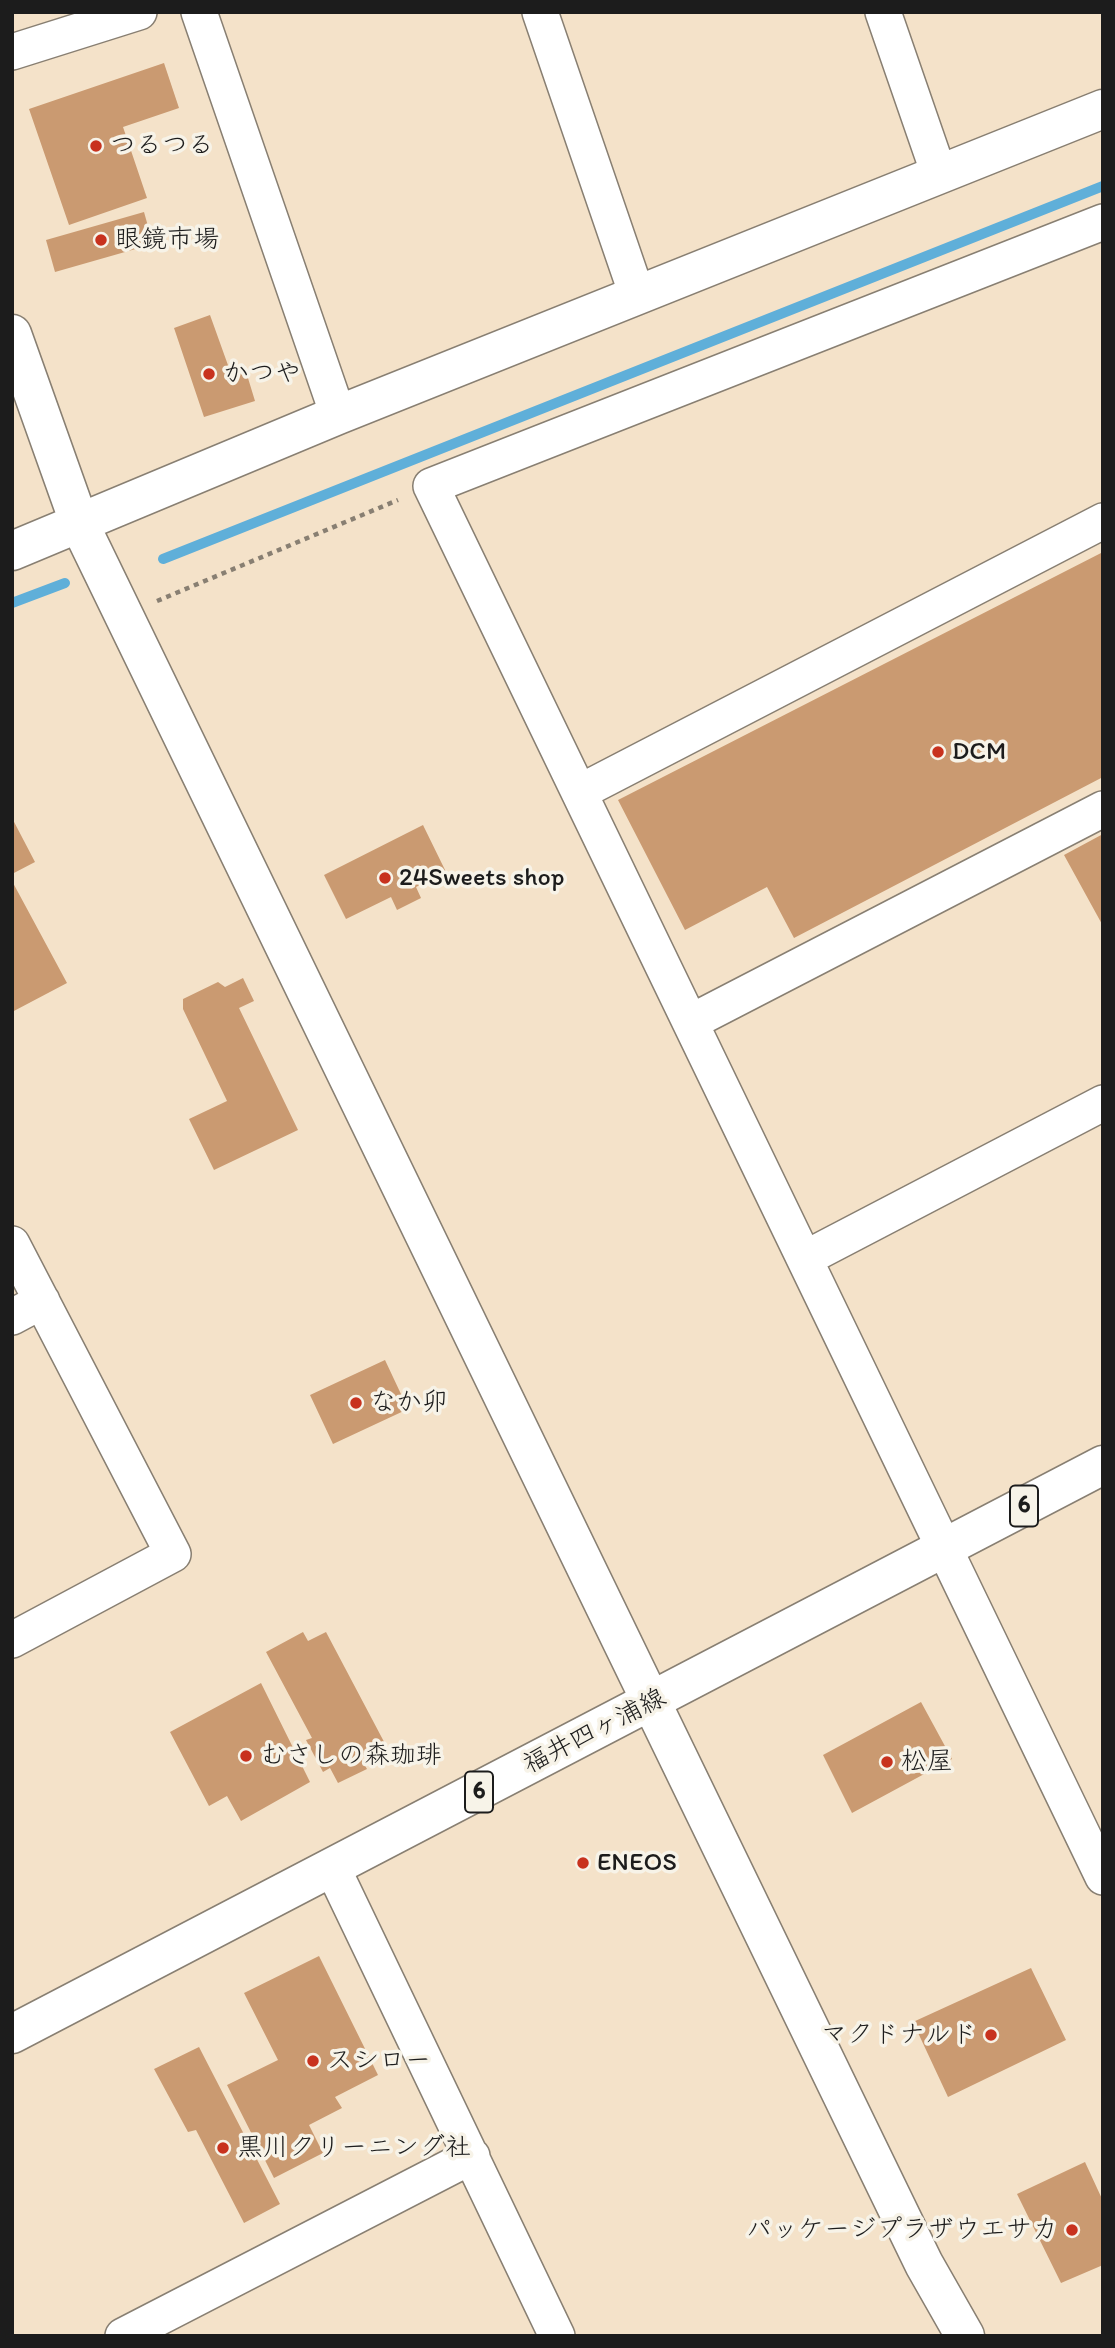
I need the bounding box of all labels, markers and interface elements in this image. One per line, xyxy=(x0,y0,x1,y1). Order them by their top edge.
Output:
place label: つるつる xyxy=(110,130,214,162)
marker: つるつる xyxy=(88,138,104,154)
place label: 眼鏡市場 xyxy=(115,224,219,256)
marker: 眼鏡市場 xyxy=(93,232,109,248)
place label: かつや xyxy=(223,358,301,390)
marker: かつや xyxy=(201,366,217,382)
place label: DCM xyxy=(952,736,1006,768)
marker: DCM xyxy=(930,744,946,760)
place label: 24Sweets shop xyxy=(399,862,565,894)
marker: 24Sweets shop xyxy=(377,870,393,886)
place label: なか卯 xyxy=(370,1387,448,1419)
marker: なか卯 xyxy=(348,1395,364,1411)
road number: 6 xyxy=(1010,1486,1038,1526)
street label: 福井四ヶ浦線 xyxy=(518,1683,672,1781)
place label: むさしの森珈琲 xyxy=(260,1740,442,1772)
place label: 松屋 xyxy=(901,1746,953,1778)
marker: むさしの森珈琲 xyxy=(238,1748,254,1764)
marker: 松屋 xyxy=(879,1754,895,1770)
road number: 6 xyxy=(465,1772,493,1812)
place label: ENEOS xyxy=(597,1847,677,1879)
marker: ENEOS xyxy=(575,1855,591,1871)
place label: マクドナルド xyxy=(821,2019,977,2051)
marker: マクドナルド xyxy=(983,2027,999,2043)
place label: スシロー xyxy=(327,2045,431,2077)
marker: スシロー xyxy=(305,2053,321,2069)
place label: 黒川クリーニング社 xyxy=(237,2132,471,2164)
marker: 黒川クリーニング社 xyxy=(215,2140,231,2156)
place label: パッケージプラザウエサカ xyxy=(746,2214,1058,2246)
marker: パッケージプラザウエサカ xyxy=(1064,2222,1080,2238)

